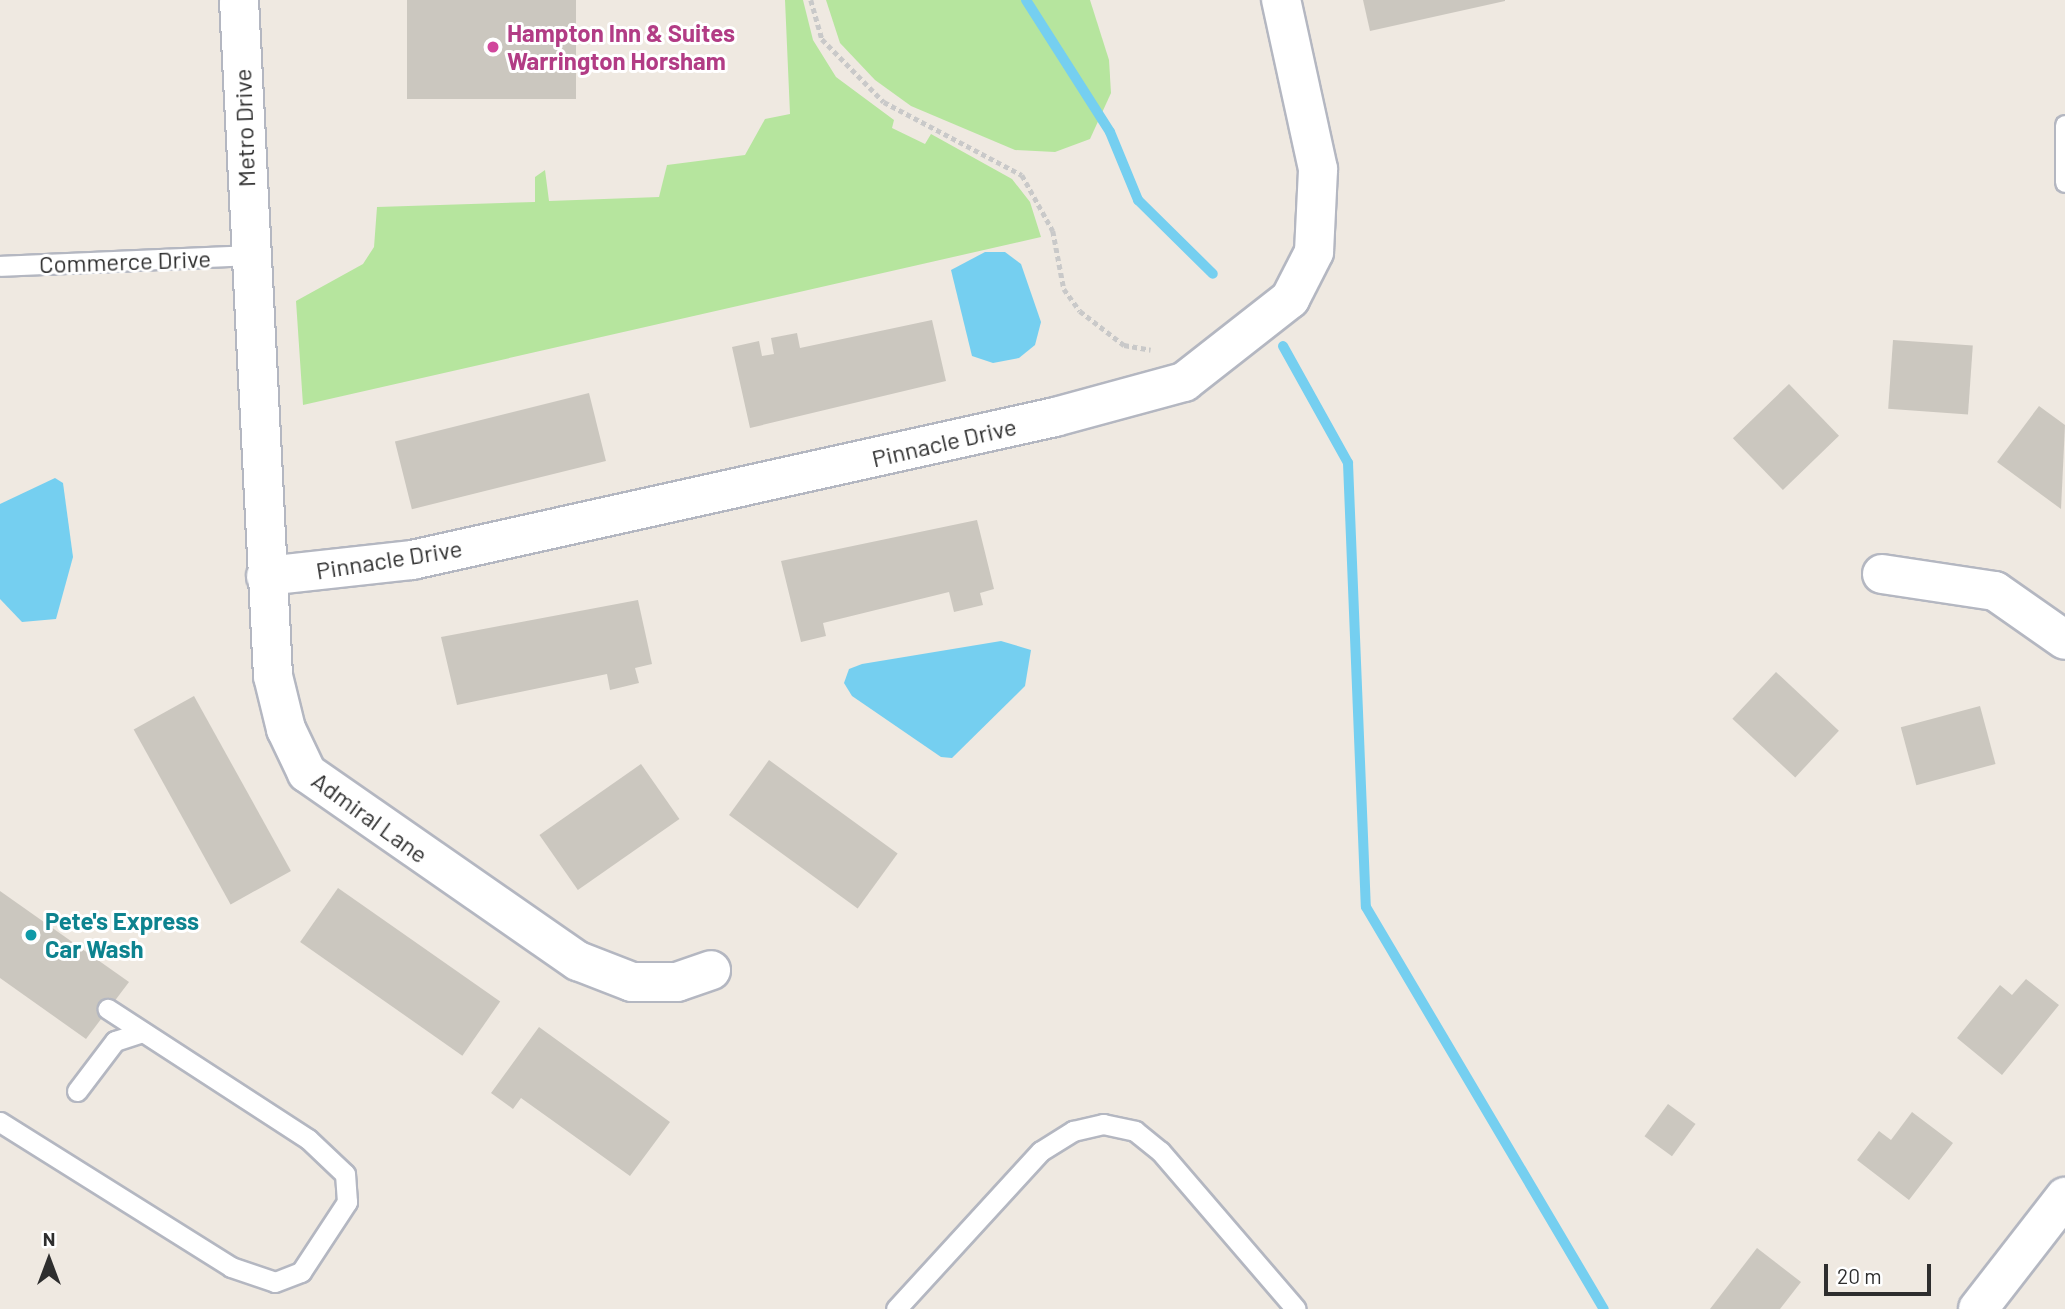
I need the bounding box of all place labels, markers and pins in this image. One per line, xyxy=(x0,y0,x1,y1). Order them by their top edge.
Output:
place label: Hampton Inn & Suites Warrington Horsham xyxy=(507,19,735,75)
marker: Hampton Inn & Suites Warrington Horsham xyxy=(485,39,501,55)
place label: Pete's Express Car Wash xyxy=(45,907,199,963)
marker: Pete's Express Car Wash xyxy=(23,927,39,943)

